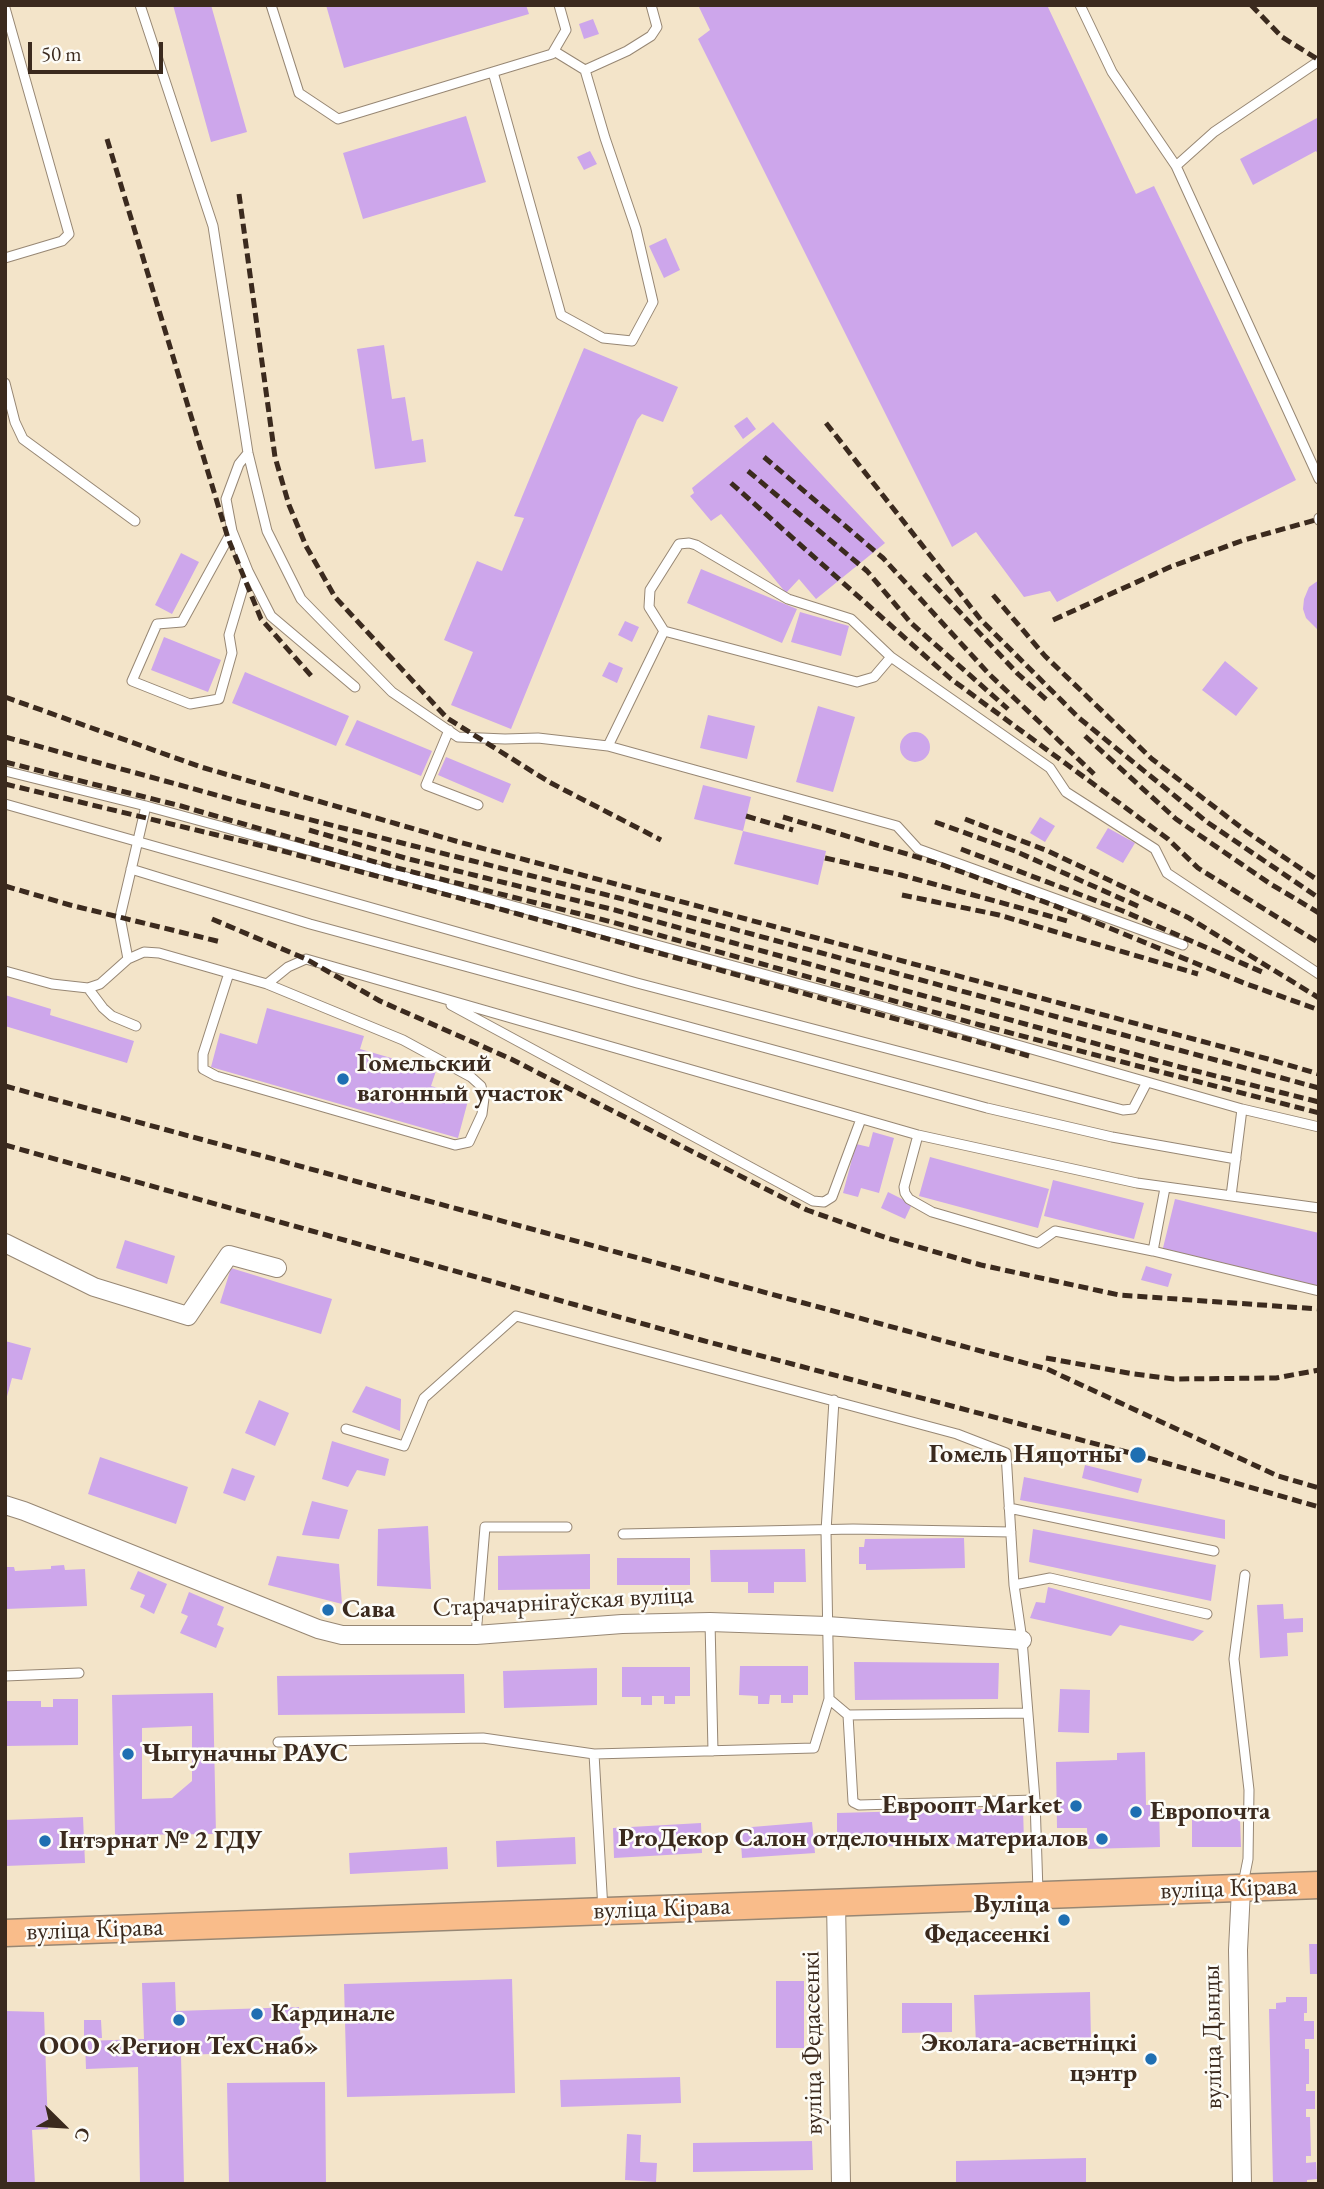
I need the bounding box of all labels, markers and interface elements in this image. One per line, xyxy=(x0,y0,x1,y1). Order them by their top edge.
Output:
scale bar xyxy=(32,28,166,72)
text: 50 m xyxy=(41,40,82,67)
place label: Гомельский вагонный участок xyxy=(357,1048,563,1110)
marker: Гомельский вагонный участок xyxy=(335,1071,351,1087)
place label: Гомель Няцотны xyxy=(929,1439,1122,1471)
marker: Гомель Няцотны xyxy=(1128,1445,1148,1465)
street label: Старачарнігаўская вуліца xyxy=(432,1580,694,1624)
place label: Сава xyxy=(342,1594,395,1626)
marker: Сава xyxy=(320,1602,336,1618)
place label: Чыгуначны РАУС xyxy=(142,1738,348,1770)
marker: Чыгуначны РАУС xyxy=(120,1746,136,1762)
place label: Евроопт Market xyxy=(882,1790,1062,1822)
place label: Европочта xyxy=(1150,1796,1270,1828)
marker: Евроопт Market xyxy=(1068,1798,1084,1814)
marker: Европочта xyxy=(1128,1804,1144,1820)
place label: ProДекор Салон отделочных материалов xyxy=(618,1823,1088,1855)
place label: Інтэрнат № 2 ГДУ xyxy=(59,1825,262,1857)
marker: ProДекор Салон отделочных материалов xyxy=(1094,1831,1110,1847)
marker: Інтэрнат № 2 ГДУ xyxy=(37,1833,53,1849)
street label: вуліца Кірава xyxy=(1160,1871,1298,1907)
place label: Вуліца Федасеенкі xyxy=(925,1889,1050,1951)
street label: вуліца Кірава xyxy=(593,1891,731,1927)
street label: вуліца Кірава xyxy=(26,1912,164,1948)
marker: Вуліца Федасеенкі xyxy=(1056,1912,1072,1928)
street label: вуліца Федасеенкі xyxy=(796,1951,830,2135)
street label: вуліца Дынды xyxy=(1196,1964,1230,2110)
place label: Кардинале xyxy=(271,1998,395,2030)
marker: Кардинале xyxy=(249,2006,265,2022)
marker: ООО «Регион ТехСнаб» xyxy=(171,2012,187,2028)
place label: Эколага-асветніцкі цэнтр xyxy=(921,2028,1137,2090)
place label: ООО «Регион ТехСнаб» xyxy=(39,2031,319,2063)
marker: Эколага-асветніцкі цэнтр xyxy=(1143,2051,1159,2067)
north arrow xyxy=(28,2091,98,2161)
text: С xyxy=(68,2123,97,2146)

